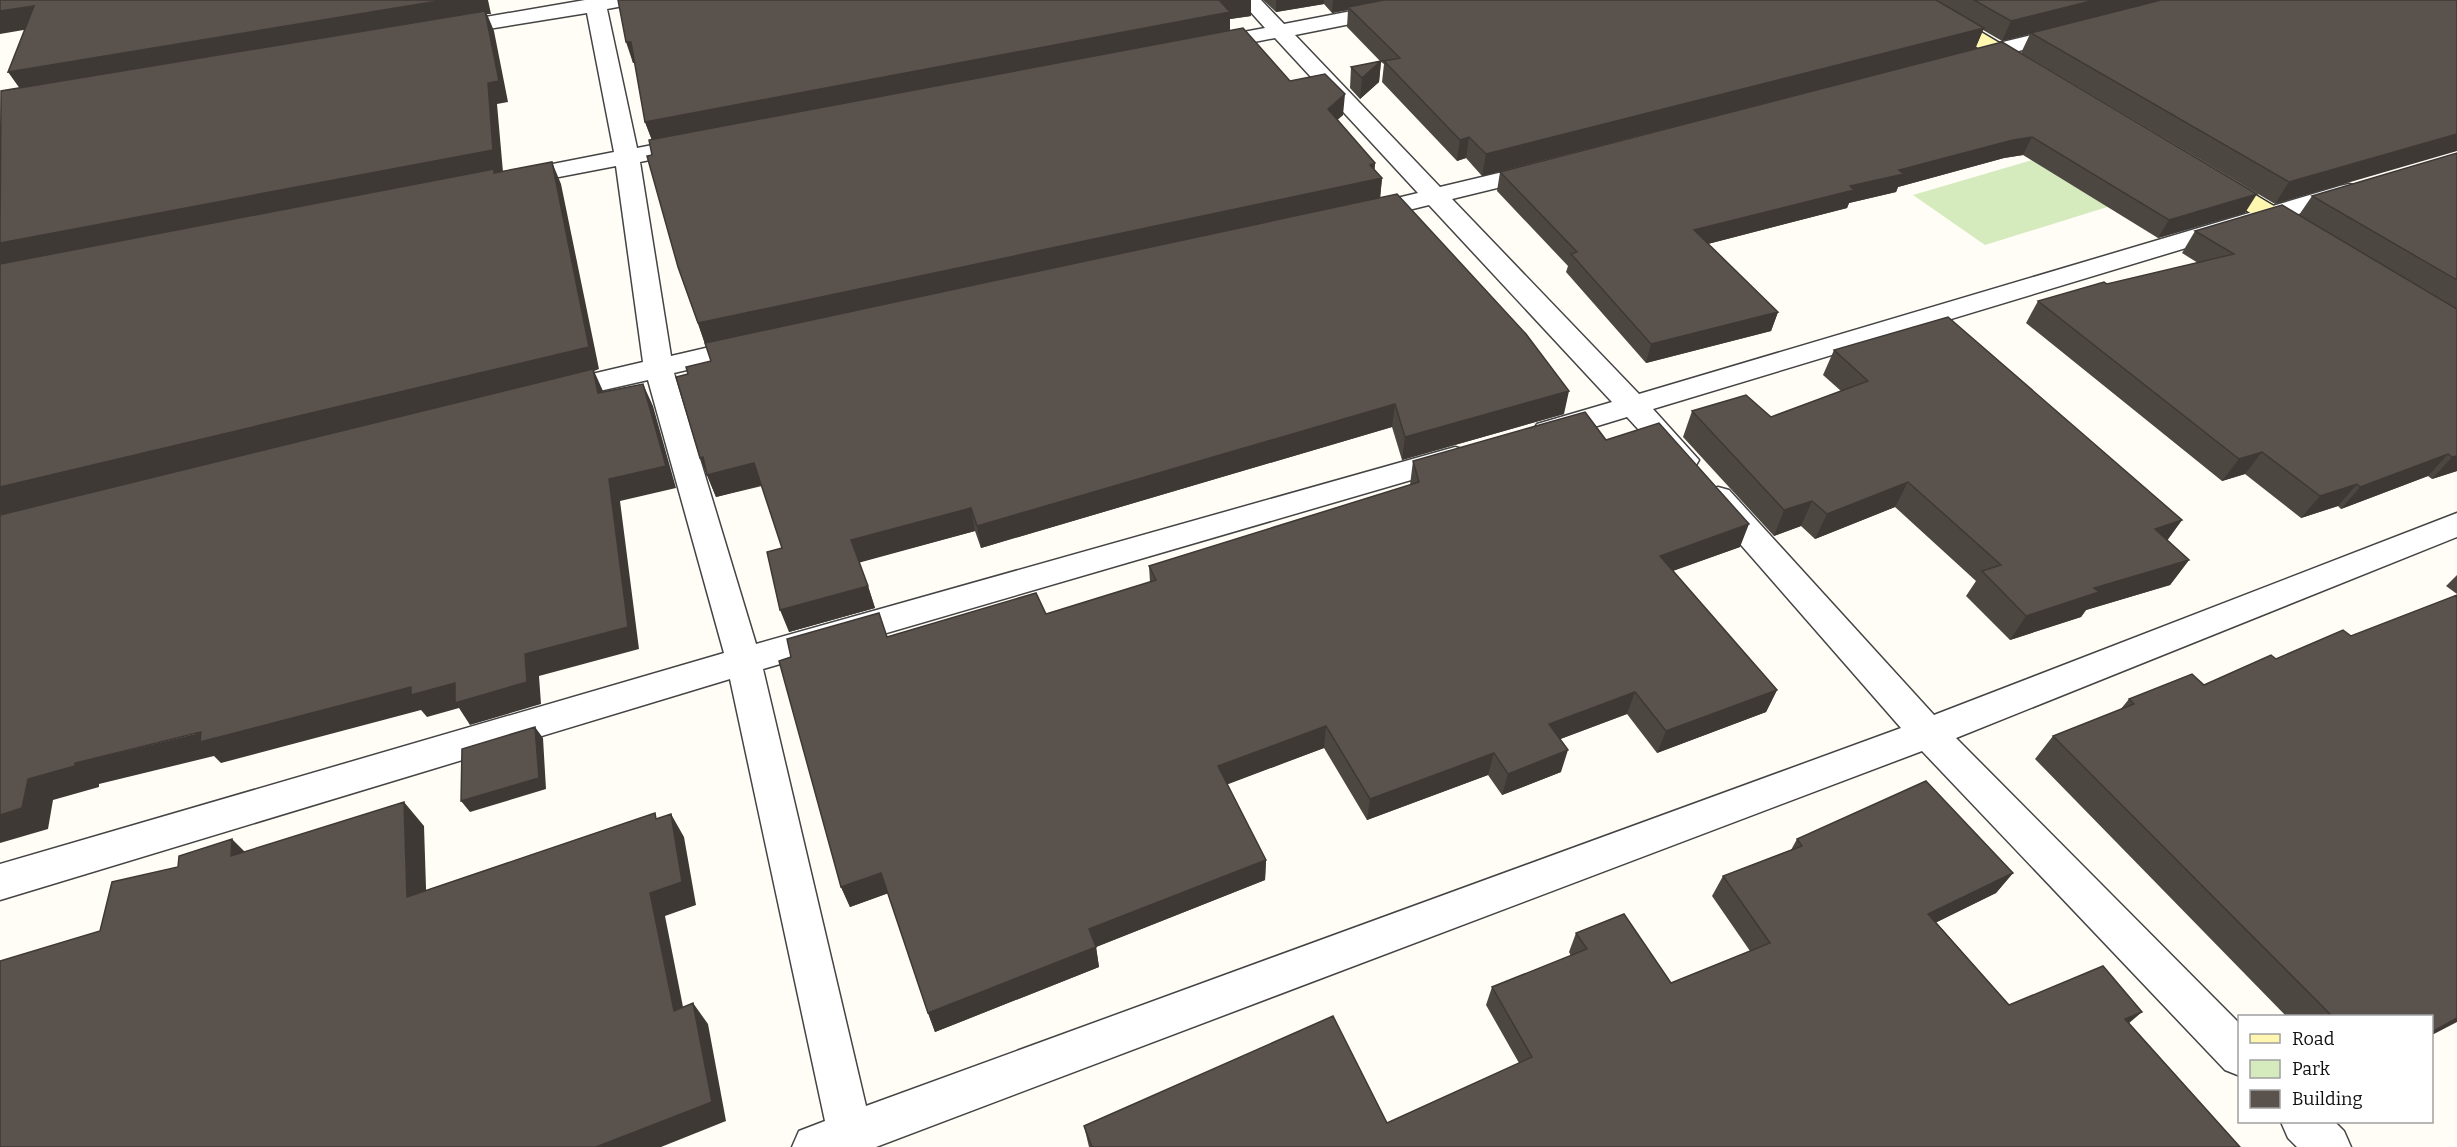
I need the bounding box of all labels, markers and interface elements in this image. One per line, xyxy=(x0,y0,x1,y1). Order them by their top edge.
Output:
legend xyxy=(2238,1015,2433,1123)
text: Road xyxy=(2292,1028,2335,1050)
text: Park xyxy=(2292,1058,2331,1080)
text: Building xyxy=(2292,1088,2363,1110)

